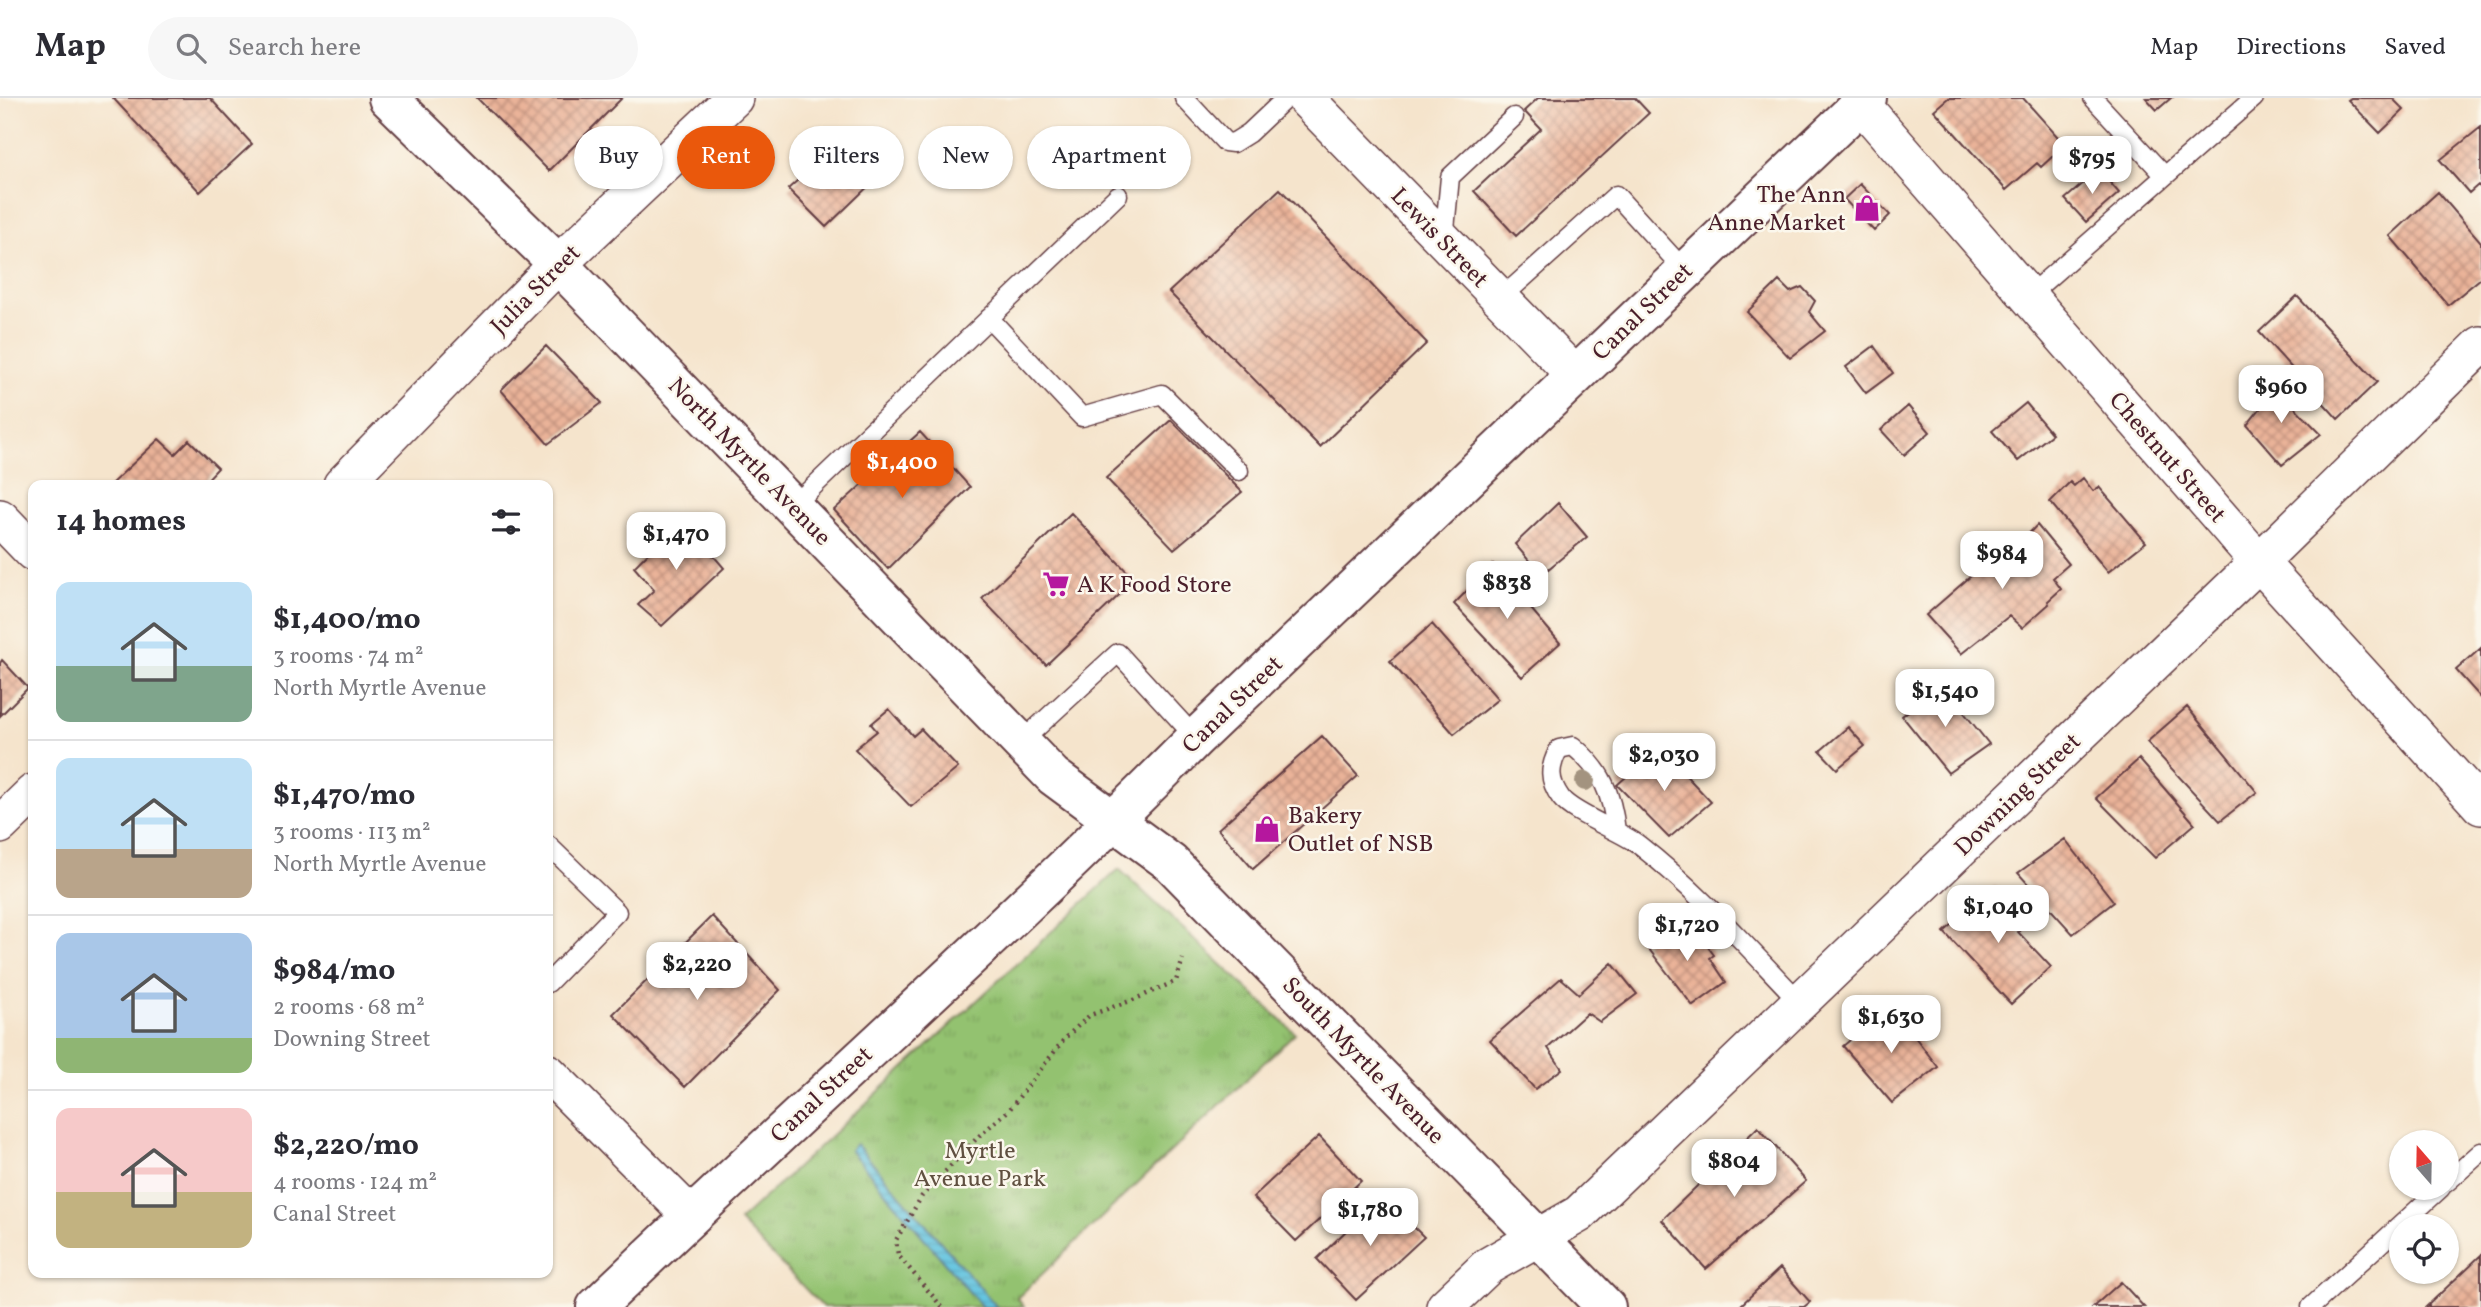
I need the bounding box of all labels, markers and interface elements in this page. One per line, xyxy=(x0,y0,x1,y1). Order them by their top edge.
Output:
search box xyxy=(148,17,638,80)
text: Map xyxy=(35,25,106,71)
icon: search xyxy=(172,29,210,67)
text: Search here xyxy=(228,30,361,66)
text: Map xyxy=(2150,31,2198,65)
text: Directions xyxy=(2236,31,2346,65)
text: Saved xyxy=(2384,31,2446,65)
chip: Buy xyxy=(574,126,663,189)
chip: Rent xyxy=(677,126,775,189)
chip: Filters xyxy=(789,126,904,189)
chip: New xyxy=(918,126,1013,189)
chip: Apartment xyxy=(1027,126,1191,189)
pin: $795 xyxy=(2051,136,2133,196)
text: $795 xyxy=(2068,143,2116,175)
place label: The Ann Anne Market xyxy=(1707,179,1846,241)
street label: Lewis Street xyxy=(1382,180,1495,296)
shop icon: The Ann Anne Market xyxy=(1852,193,1882,223)
street label: Julia Street xyxy=(484,238,589,343)
street label: Canal Street xyxy=(1585,255,1702,369)
pin: $960 xyxy=(2240,366,2322,425)
street label: North Myrtle Avenue xyxy=(659,371,838,554)
text: $960 xyxy=(2255,372,2307,404)
street label: Chestnut Street xyxy=(2100,385,2233,531)
pin: $1,400 xyxy=(845,440,959,500)
text: $1,400 xyxy=(867,447,937,479)
text: 14 homes xyxy=(56,501,186,543)
icon: filters xyxy=(487,503,525,541)
pin: $1,470 xyxy=(619,512,733,572)
text: $1,470 xyxy=(643,519,709,551)
pin: $984 xyxy=(1961,532,2043,591)
text: $984 xyxy=(1976,538,2028,570)
pin: $838 xyxy=(1466,561,1548,621)
text: $838 xyxy=(1482,568,1532,600)
supermarket icon: A K Food Store xyxy=(1041,569,1071,599)
place label: A K Food Store xyxy=(1077,569,1232,603)
text: $1,400/mo xyxy=(273,599,421,641)
icon: home xyxy=(112,610,196,694)
text: 3 rooms · 74 m² xyxy=(273,641,423,673)
street label: Canal Street xyxy=(1175,648,1292,762)
pin: $1,540 xyxy=(1888,670,2002,729)
text: North Myrtle Avenue xyxy=(273,673,486,705)
text: $1,540 xyxy=(1911,676,1979,708)
street label: Downing Street xyxy=(1947,726,2089,865)
pin: $2,030 xyxy=(1607,734,1721,793)
text: $2,030 xyxy=(1629,740,1699,772)
text: $1,470/mo xyxy=(273,775,416,817)
icon: home xyxy=(112,786,196,870)
place label: Bakery Outlet of NSB xyxy=(1288,800,1433,862)
shop icon: Bakery Outlet of NSB xyxy=(1252,814,1282,844)
text: 3 rooms · 113 m² xyxy=(273,817,431,849)
text: North Myrtle Avenue xyxy=(273,849,486,881)
pin: $1,040 xyxy=(1941,886,2055,945)
text: $1,040 xyxy=(1963,892,2033,924)
pin: $1,720 xyxy=(1630,904,1744,963)
text: $1,720 xyxy=(1655,910,1719,942)
pin: $2,220 xyxy=(640,942,754,1002)
text: $2,220 xyxy=(662,949,732,981)
text: $984/mo xyxy=(273,950,396,992)
icon: home xyxy=(112,961,196,1045)
street label: South Myrtle Avenue xyxy=(1273,970,1452,1153)
text: 2 rooms · 68 m² xyxy=(273,992,425,1024)
pin: $1,630 xyxy=(1834,996,1948,1055)
text: $1,630 xyxy=(1858,1002,1924,1034)
text: Downing Street xyxy=(273,1024,431,1056)
street label: Canal Street xyxy=(764,1039,881,1152)
text: $2,220/mo xyxy=(273,1125,419,1167)
north arrow xyxy=(2389,1130,2459,1200)
map controls xyxy=(2389,1130,2459,1284)
park label: Myrtle Avenue Park xyxy=(914,1135,1046,1197)
icon: home xyxy=(112,1136,196,1220)
pin: $804 xyxy=(1693,1140,1775,1199)
text: $804 xyxy=(1707,1146,1761,1178)
text: 4 rooms · 124 m² xyxy=(273,1167,437,1199)
pin: $1,780 xyxy=(1313,1188,1427,1248)
text: $1,780 xyxy=(1337,1195,1403,1227)
text: Canal Street xyxy=(273,1199,396,1231)
button: locate xyxy=(2389,1214,2459,1284)

